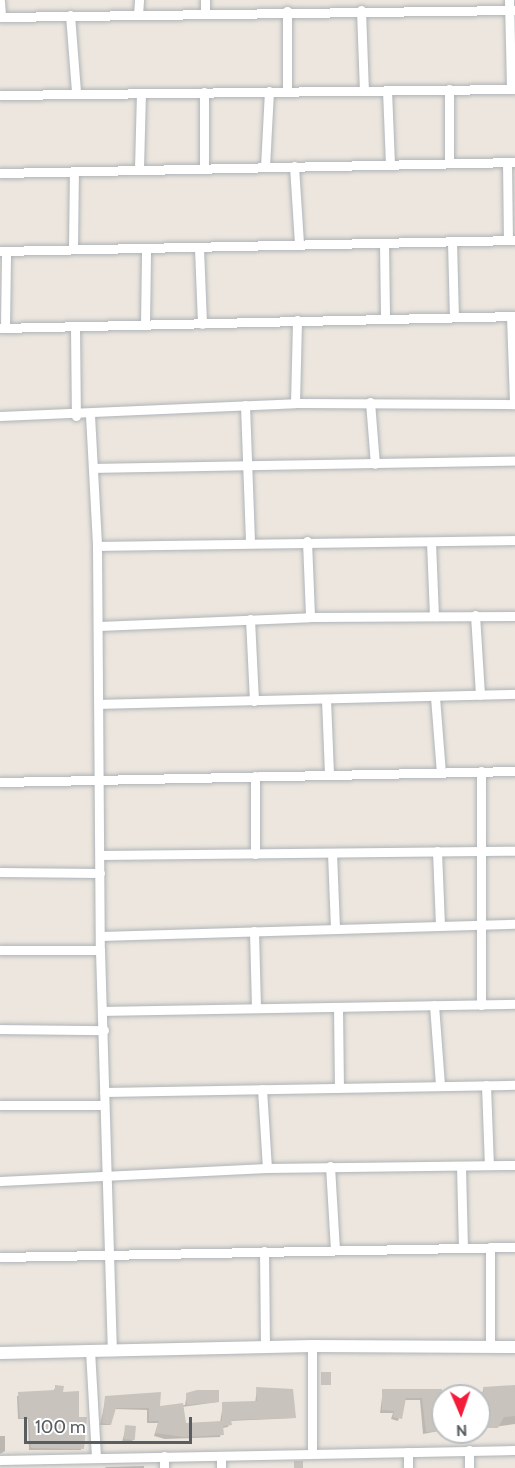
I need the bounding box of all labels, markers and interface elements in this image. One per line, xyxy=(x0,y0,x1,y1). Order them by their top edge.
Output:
north arrow xyxy=(431,1384,491,1444)
scale bar xyxy=(27,1405,195,1443)
text: 100 m xyxy=(35,1416,86,1438)
text: N xyxy=(456,1421,468,1440)

